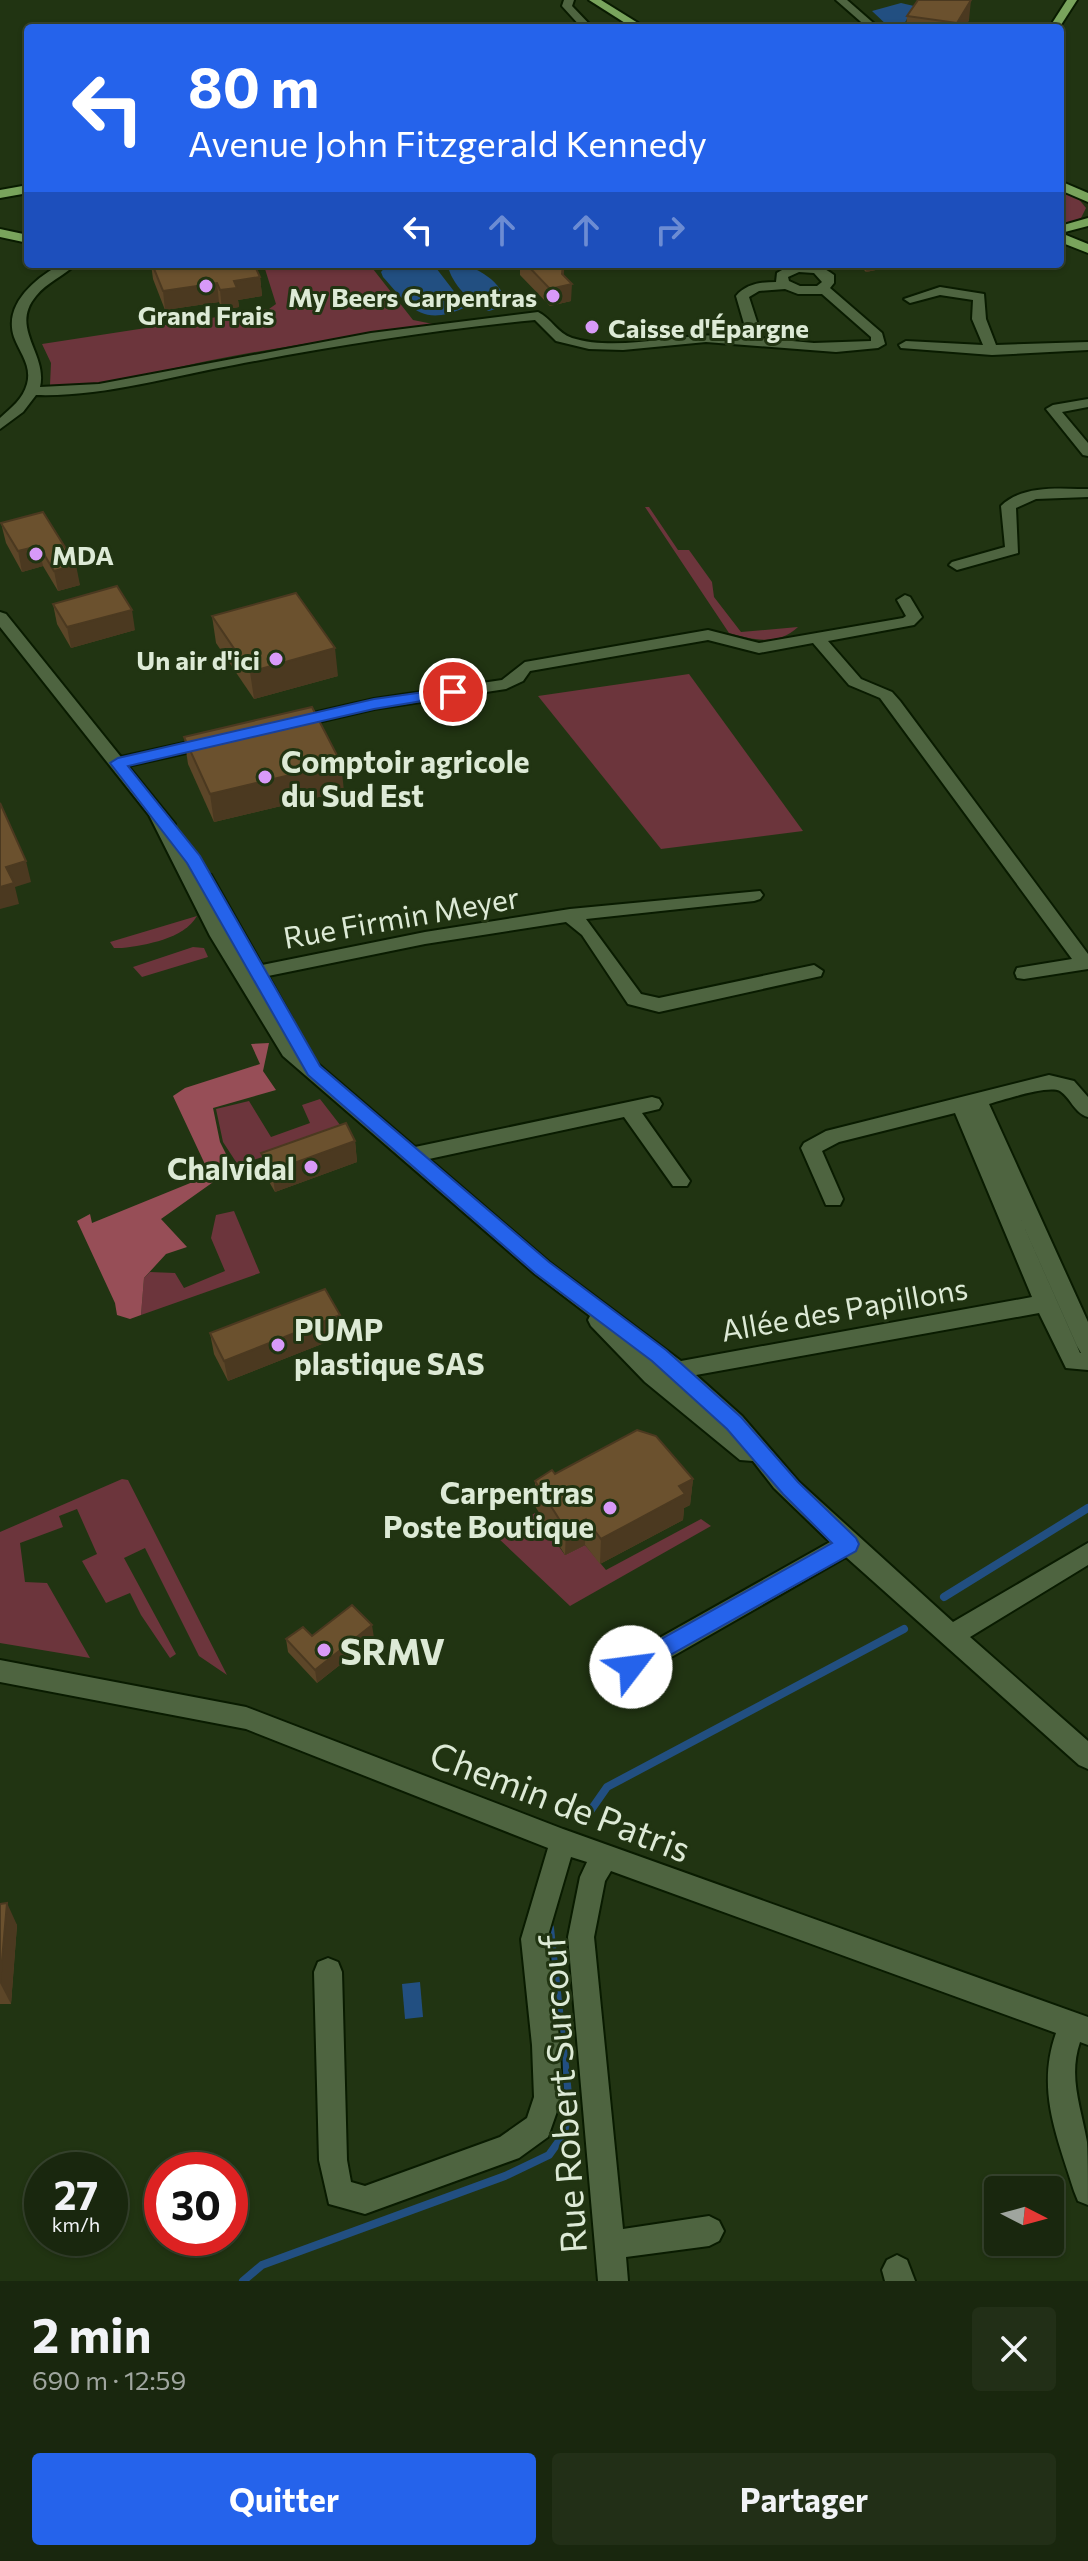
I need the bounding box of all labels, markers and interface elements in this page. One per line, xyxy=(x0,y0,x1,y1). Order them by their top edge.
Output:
text: 80 m xyxy=(188,51,319,120)
icon: left xyxy=(56,56,160,160)
text: Avenue John Fitzgerald Kennedy xyxy=(188,120,707,164)
icon: left xyxy=(396,208,440,252)
icon: ahead xyxy=(480,208,524,252)
icon: ahead xyxy=(564,208,608,252)
icon: right xyxy=(648,208,692,252)
marker: Grand Frais xyxy=(197,277,215,295)
place label: My Beers Carpentras xyxy=(288,281,537,312)
marker: My Beers Carpentras xyxy=(544,287,562,305)
place label: Grand Frais xyxy=(138,299,274,330)
place label: Caisse d'Épargne xyxy=(608,312,809,343)
marker: Caisse d'Épargne xyxy=(583,318,601,336)
place label: MDA xyxy=(52,539,114,570)
marker: MDA xyxy=(27,545,45,563)
place label: Un air d'ici xyxy=(136,644,260,675)
marker: Un air d'ici xyxy=(267,650,285,668)
pin xyxy=(419,658,487,726)
icon: arrive xyxy=(431,670,475,714)
place label: Comptoir agricole du Sud Est xyxy=(281,742,530,813)
marker: Comptoir agricole du Sud Est xyxy=(256,768,274,786)
street label: Rue Firmin Meyer xyxy=(280,877,522,955)
place label: Chalvidal xyxy=(167,1149,295,1186)
marker: Chalvidal xyxy=(302,1158,320,1176)
street label: Allée des Papillons xyxy=(718,1268,970,1348)
place label: PUMP plastique SAS xyxy=(294,1310,484,1381)
marker: PUMP plastique SAS xyxy=(269,1336,287,1354)
place label: Carpentras Poste Boutique xyxy=(383,1473,594,1544)
marker: Carpentras Poste Boutique xyxy=(601,1499,619,1517)
position arrow xyxy=(589,1625,673,1709)
place label: SRMV xyxy=(340,1628,445,1672)
marker: SRMV xyxy=(315,1641,333,1659)
street label: Chemin de Patris xyxy=(425,1730,697,1870)
street label: Rue Robert Surcouf xyxy=(528,1932,594,2255)
speed limit sign: 30 xyxy=(144,2152,248,2256)
text: 27 xyxy=(54,2169,98,2218)
north arrow xyxy=(984,2176,1064,2256)
map controls xyxy=(984,2176,1064,2256)
text: km/h xyxy=(52,2212,100,2236)
text: 2 min xyxy=(32,2304,152,2363)
button: close xyxy=(972,2307,1056,2391)
text: 690 m · 12:59 xyxy=(32,2364,186,2395)
button: Quitter xyxy=(32,2453,536,2545)
button: Partager xyxy=(552,2453,1056,2545)

